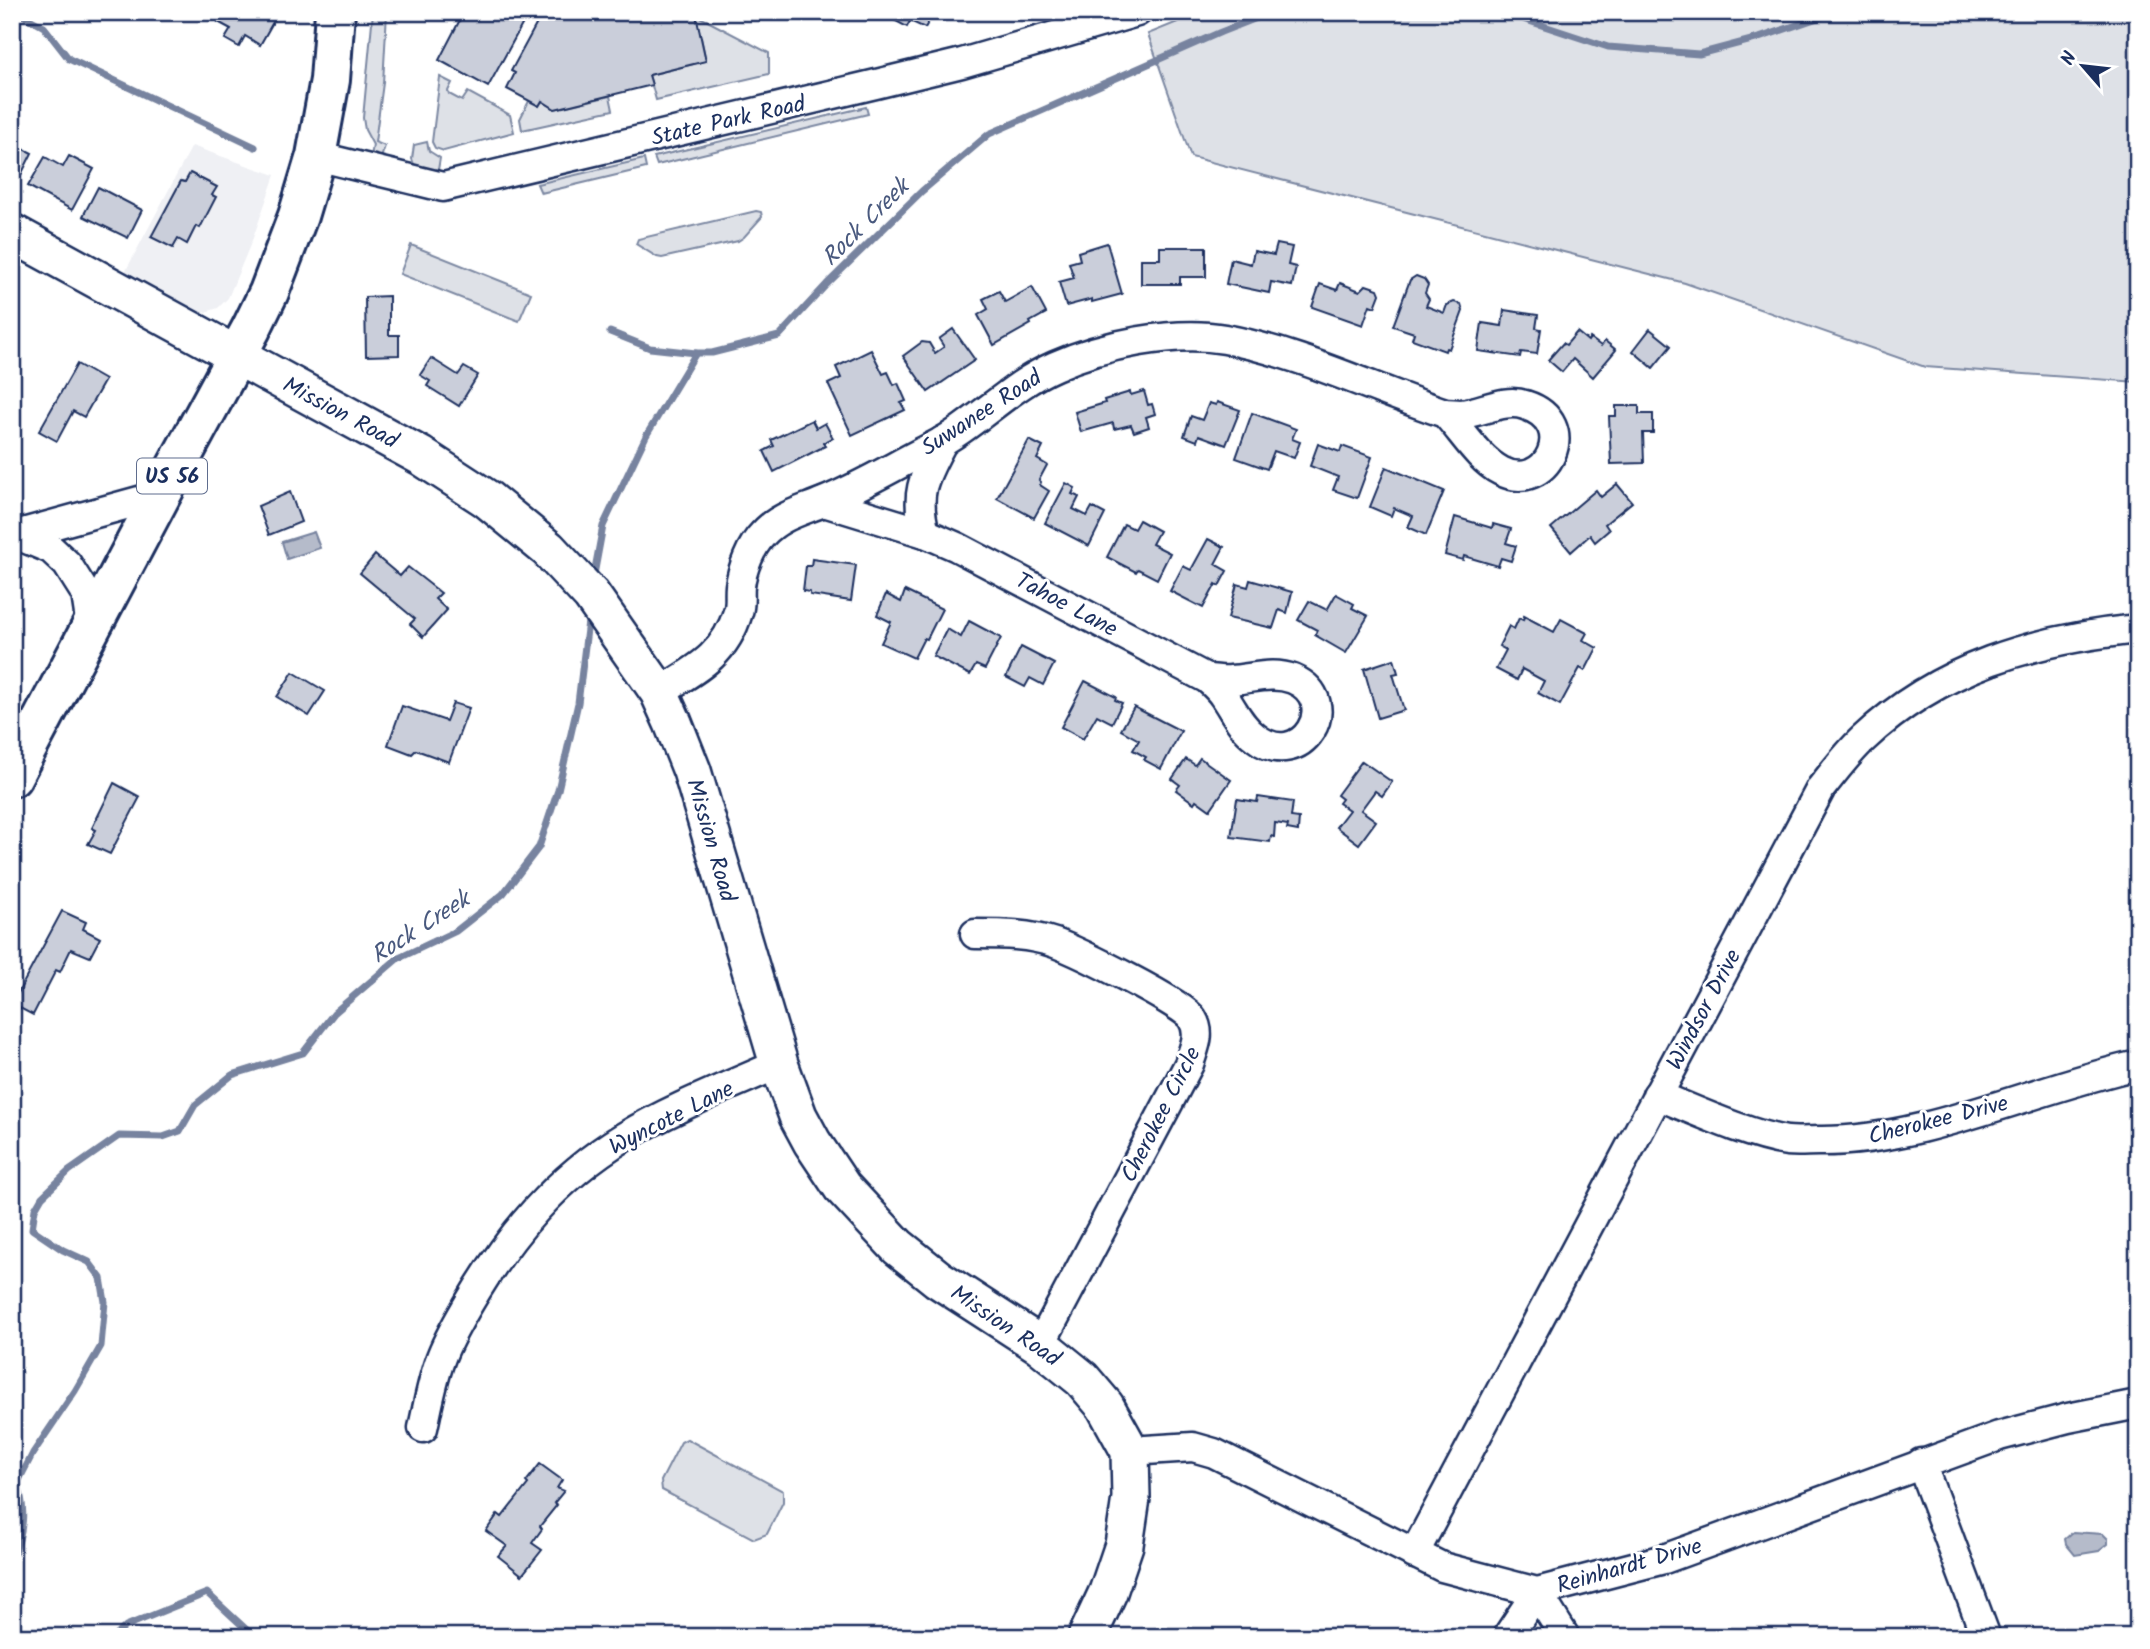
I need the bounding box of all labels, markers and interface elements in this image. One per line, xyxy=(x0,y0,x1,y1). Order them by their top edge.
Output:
north arrow xyxy=(2048,32,2118,102)
text: N xyxy=(2054,47,2086,71)
street label: State Park Road xyxy=(648,87,810,157)
water label: Rock Creek xyxy=(813,167,922,276)
street label: Suwanee Road xyxy=(914,361,1050,466)
street label: Mission Road xyxy=(276,368,405,460)
road number: US 56 xyxy=(137,458,207,494)
street label: Tahoe Lane xyxy=(1008,564,1124,648)
street label: Mission Road xyxy=(675,775,745,907)
water label: Rock Creek xyxy=(363,879,481,975)
street label: Windsor Drive xyxy=(1658,943,1752,1077)
street label: Cherokee Circle xyxy=(1112,1041,1211,1189)
street label: Wyncote Lane xyxy=(603,1072,741,1166)
street label: Cherokee Drive xyxy=(1865,1086,2012,1156)
street label: Mission Road xyxy=(942,1276,1068,1377)
street label: Reinhardt Drive xyxy=(1553,1529,1707,1605)

